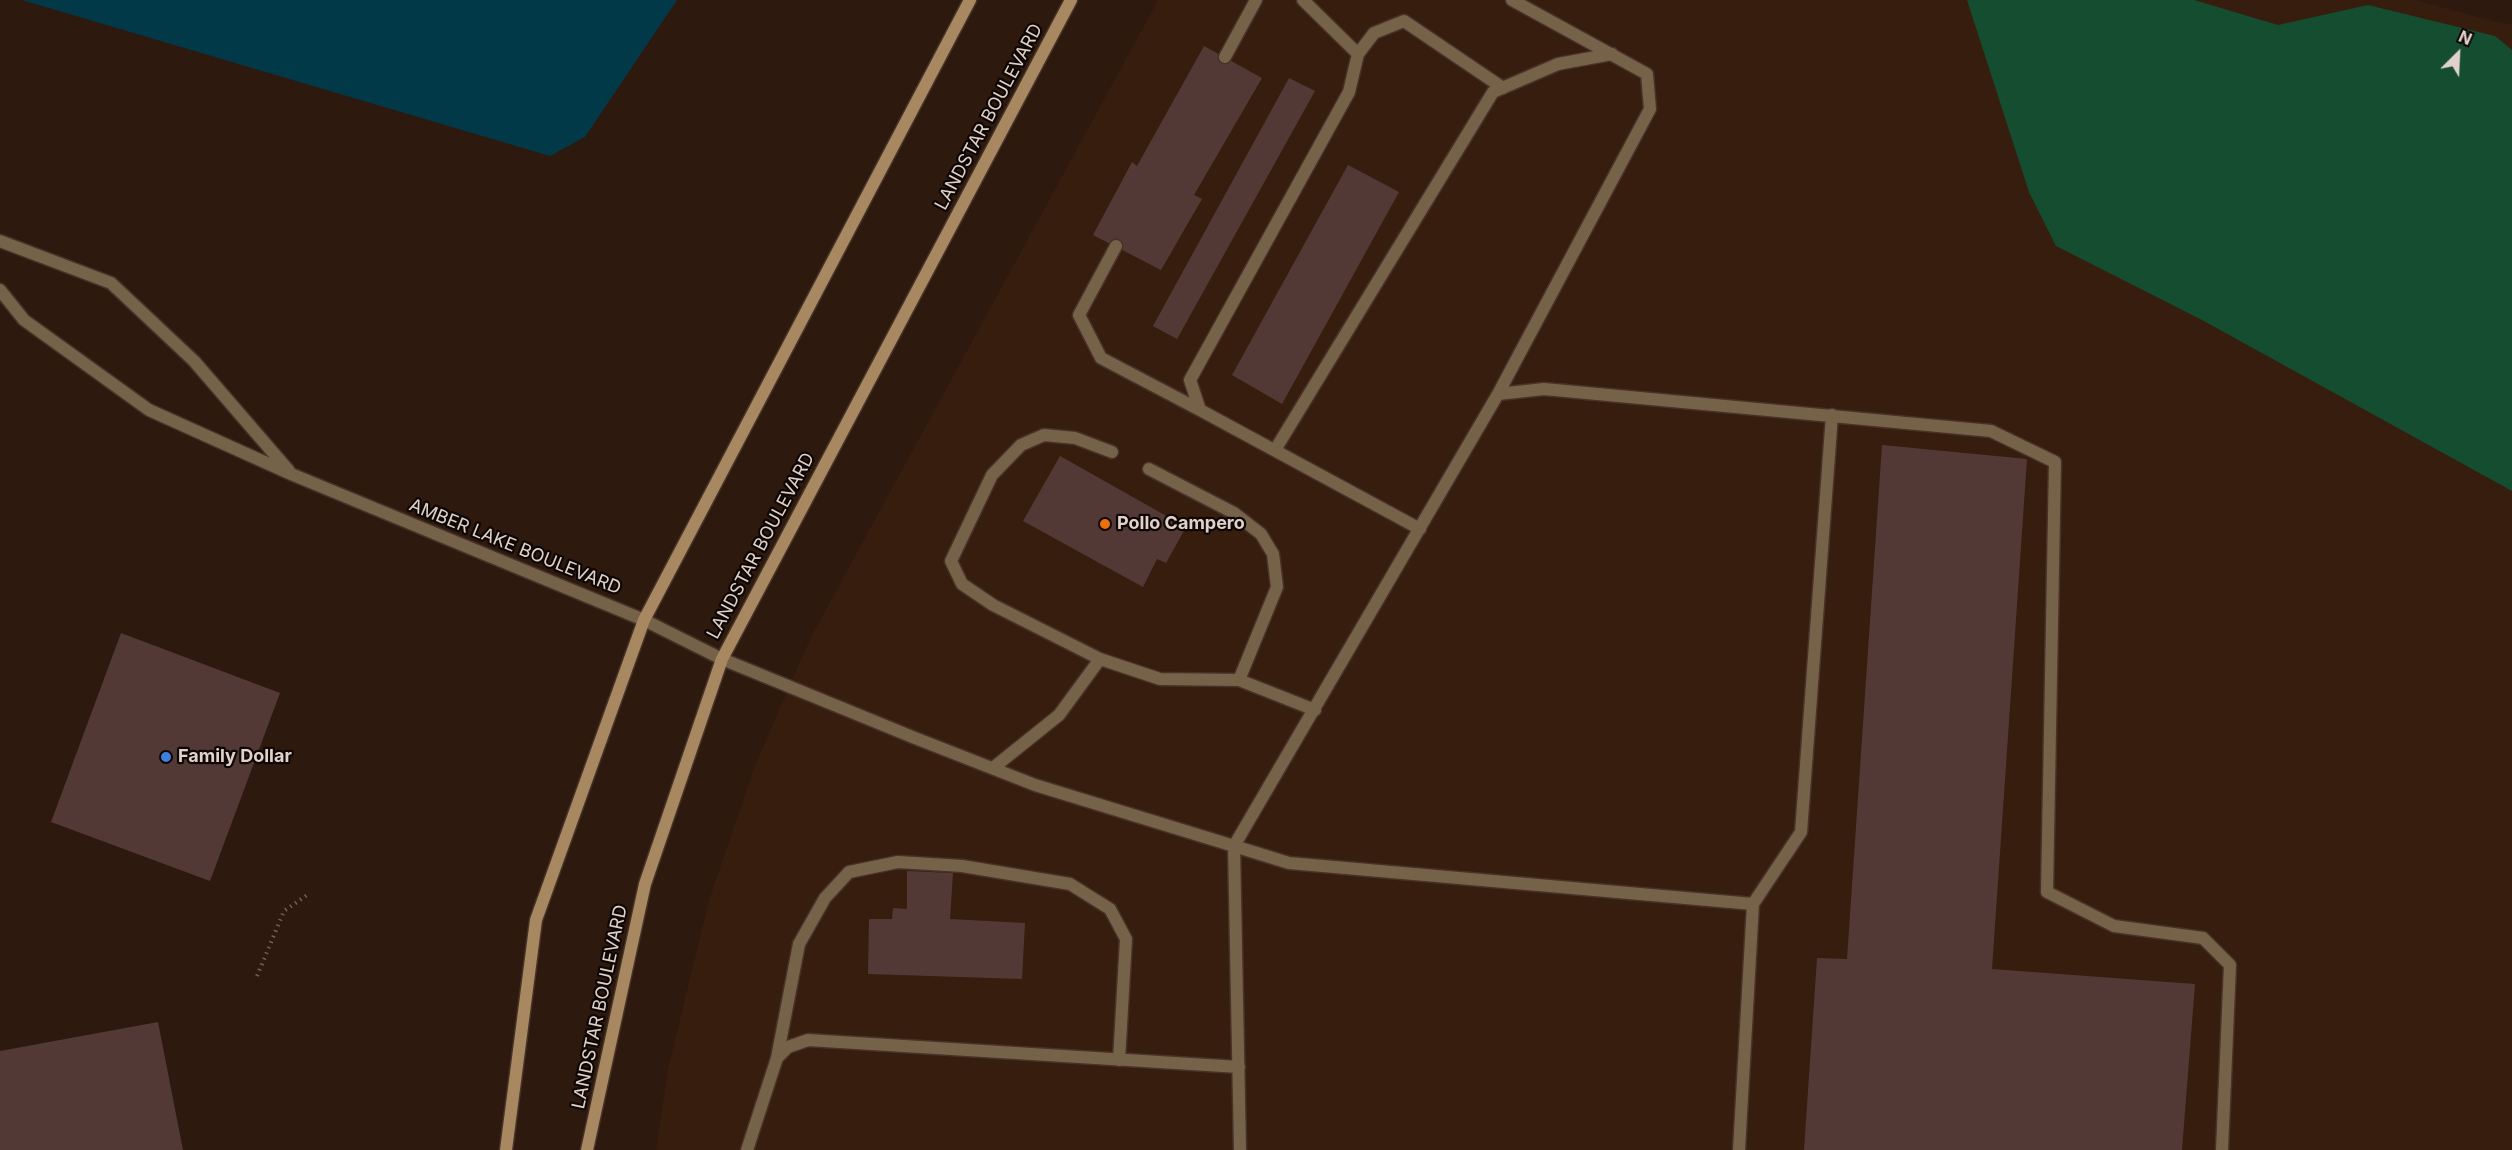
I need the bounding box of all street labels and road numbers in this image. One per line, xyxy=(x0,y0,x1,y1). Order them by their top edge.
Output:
street label: LANDSTAR BOULEVARD xyxy=(931,20,1047,214)
street label: LANDSTAR BOULEVARD xyxy=(703,449,819,643)
street label: AMBER LAKE BOULEVARD xyxy=(406,495,624,599)
street label: LANDSTAR BOULEVARD xyxy=(568,903,632,1111)

